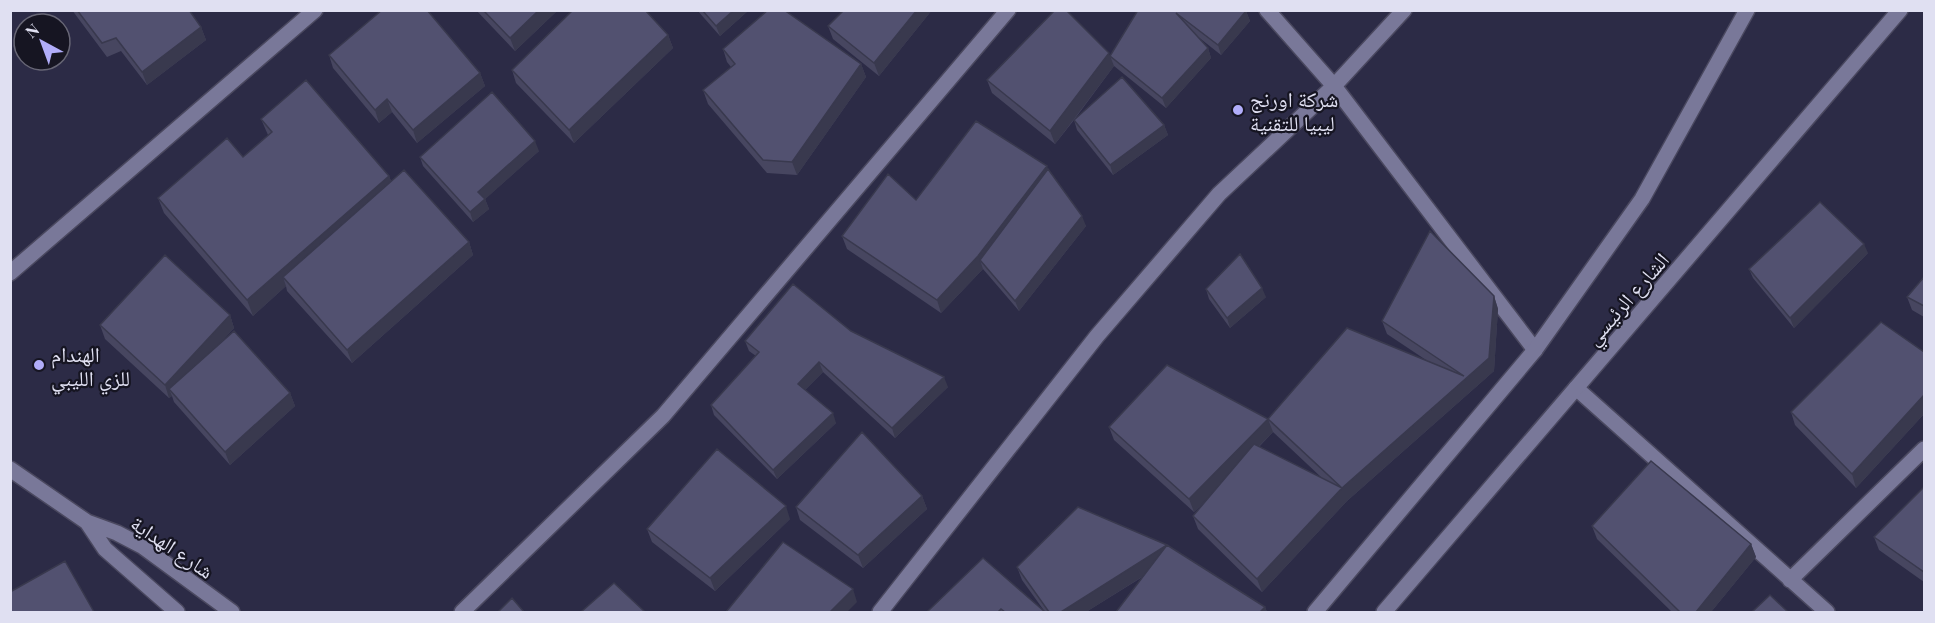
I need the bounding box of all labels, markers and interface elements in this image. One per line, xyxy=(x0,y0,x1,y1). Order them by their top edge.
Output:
north arrow xyxy=(12,12,72,72)
text: N xyxy=(21,18,43,42)
place label: شركة اورنج ليبيا للتقنية xyxy=(1250,84,1338,136)
marker: شركة اورنج ليبيا للتقنية xyxy=(1231,103,1245,117)
street label: الشارع الرئيسي xyxy=(1578,246,1677,353)
place label: الهندام للزي الليبي xyxy=(51,339,130,395)
marker: الهندام للزي الليبي xyxy=(32,358,46,372)
street label: شارع الهداية xyxy=(126,508,220,585)

